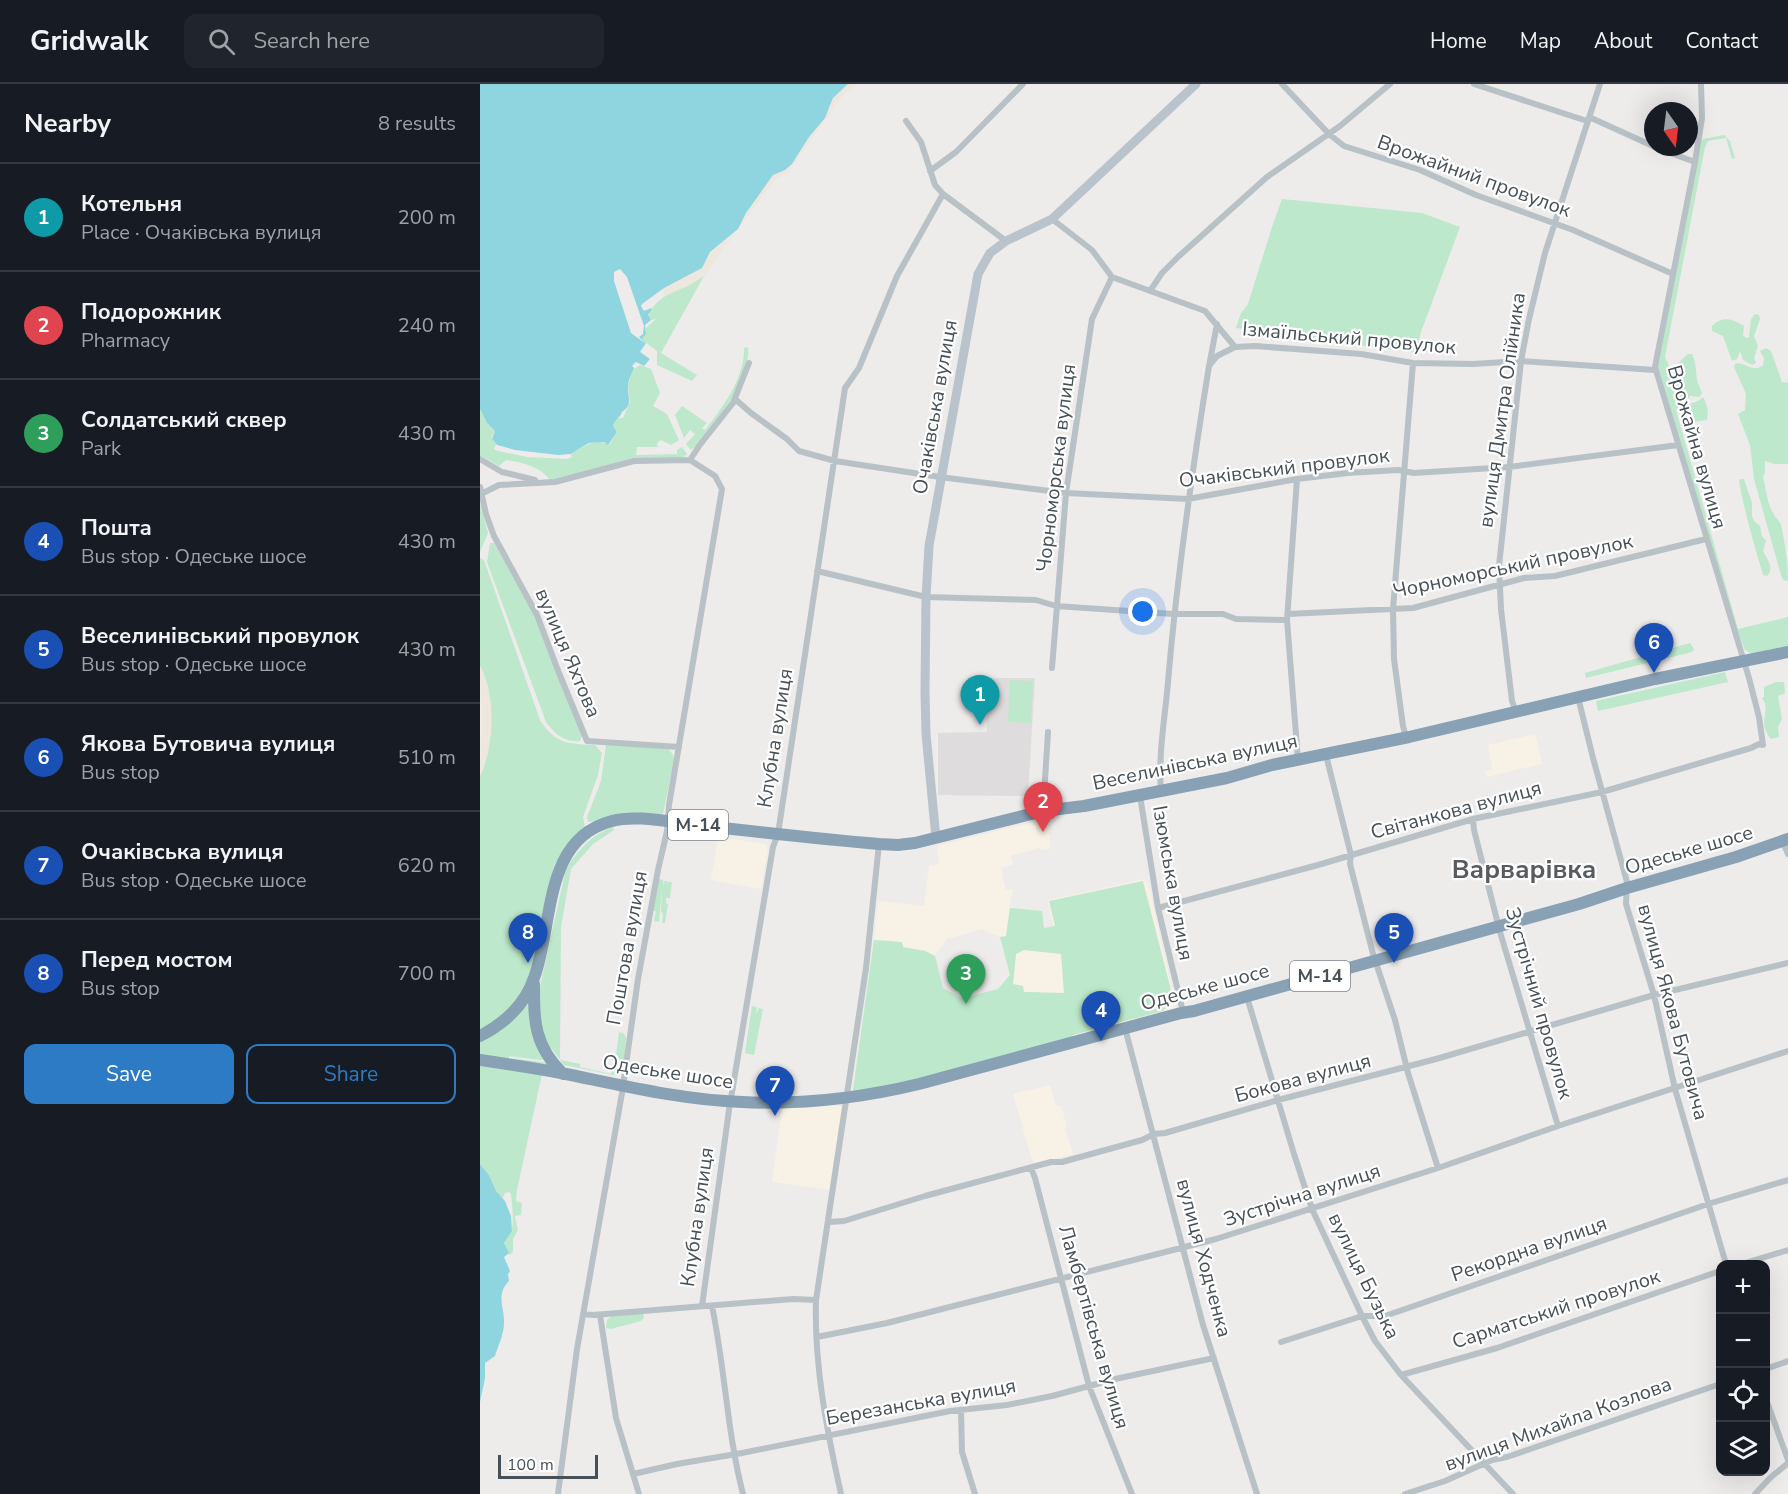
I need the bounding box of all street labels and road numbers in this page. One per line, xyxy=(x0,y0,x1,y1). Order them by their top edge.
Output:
street label: Врожайний провулок xyxy=(1373,128,1575,224)
street label: вулиця Дмитра Олійника xyxy=(1472,291,1532,529)
street label: Ізмаїльський провулок xyxy=(1241,315,1457,361)
street label: Очаківська вулиця xyxy=(906,318,964,496)
street label: Чорноморська вулиця xyxy=(1030,362,1082,574)
street label: Врожайна вулиця xyxy=(1661,362,1733,532)
street label: Очаківський провулок xyxy=(1177,442,1391,494)
street label: Чорноморський провулок xyxy=(1391,527,1636,605)
street label: вулиця Яхтова xyxy=(529,584,607,722)
street label: Клубна вулиця xyxy=(751,667,799,809)
street label: Веселинівська вулиця xyxy=(1090,727,1300,797)
street label: Світанкова вулиця xyxy=(1367,774,1545,846)
street label: Ізюмська вулиця xyxy=(1146,803,1200,963)
road number: М-14 xyxy=(668,810,728,840)
street label: Одеське шосе xyxy=(1622,819,1756,881)
street label: Поштова вулиця xyxy=(600,869,654,1027)
street label: вулиця Якова Бутовича xyxy=(1631,901,1715,1123)
street label: Зустрічний провулок xyxy=(1499,904,1579,1103)
street label: Одеське шосе xyxy=(1138,957,1272,1017)
road number: М-14 xyxy=(1290,961,1350,991)
street label: Бокова вулиця xyxy=(1232,1047,1374,1109)
street label: Одеське шосе xyxy=(601,1048,735,1096)
street label: Клубна вулиця xyxy=(674,1146,720,1288)
street label: Зустрічна вулиця xyxy=(1220,1157,1384,1233)
street label: вулиця Ходченка xyxy=(1170,1176,1238,1340)
street label: вулиця Бузька xyxy=(1322,1208,1406,1344)
street label: Рекордна вулиця xyxy=(1448,1210,1610,1288)
street label: Ламбертівська вулиця xyxy=(1052,1222,1136,1432)
street label: Сарматський провулок xyxy=(1449,1262,1664,1355)
street label: вулиця Михайла Козлова xyxy=(1441,1370,1675,1478)
street label: Березанська вулиця xyxy=(824,1372,1018,1432)

